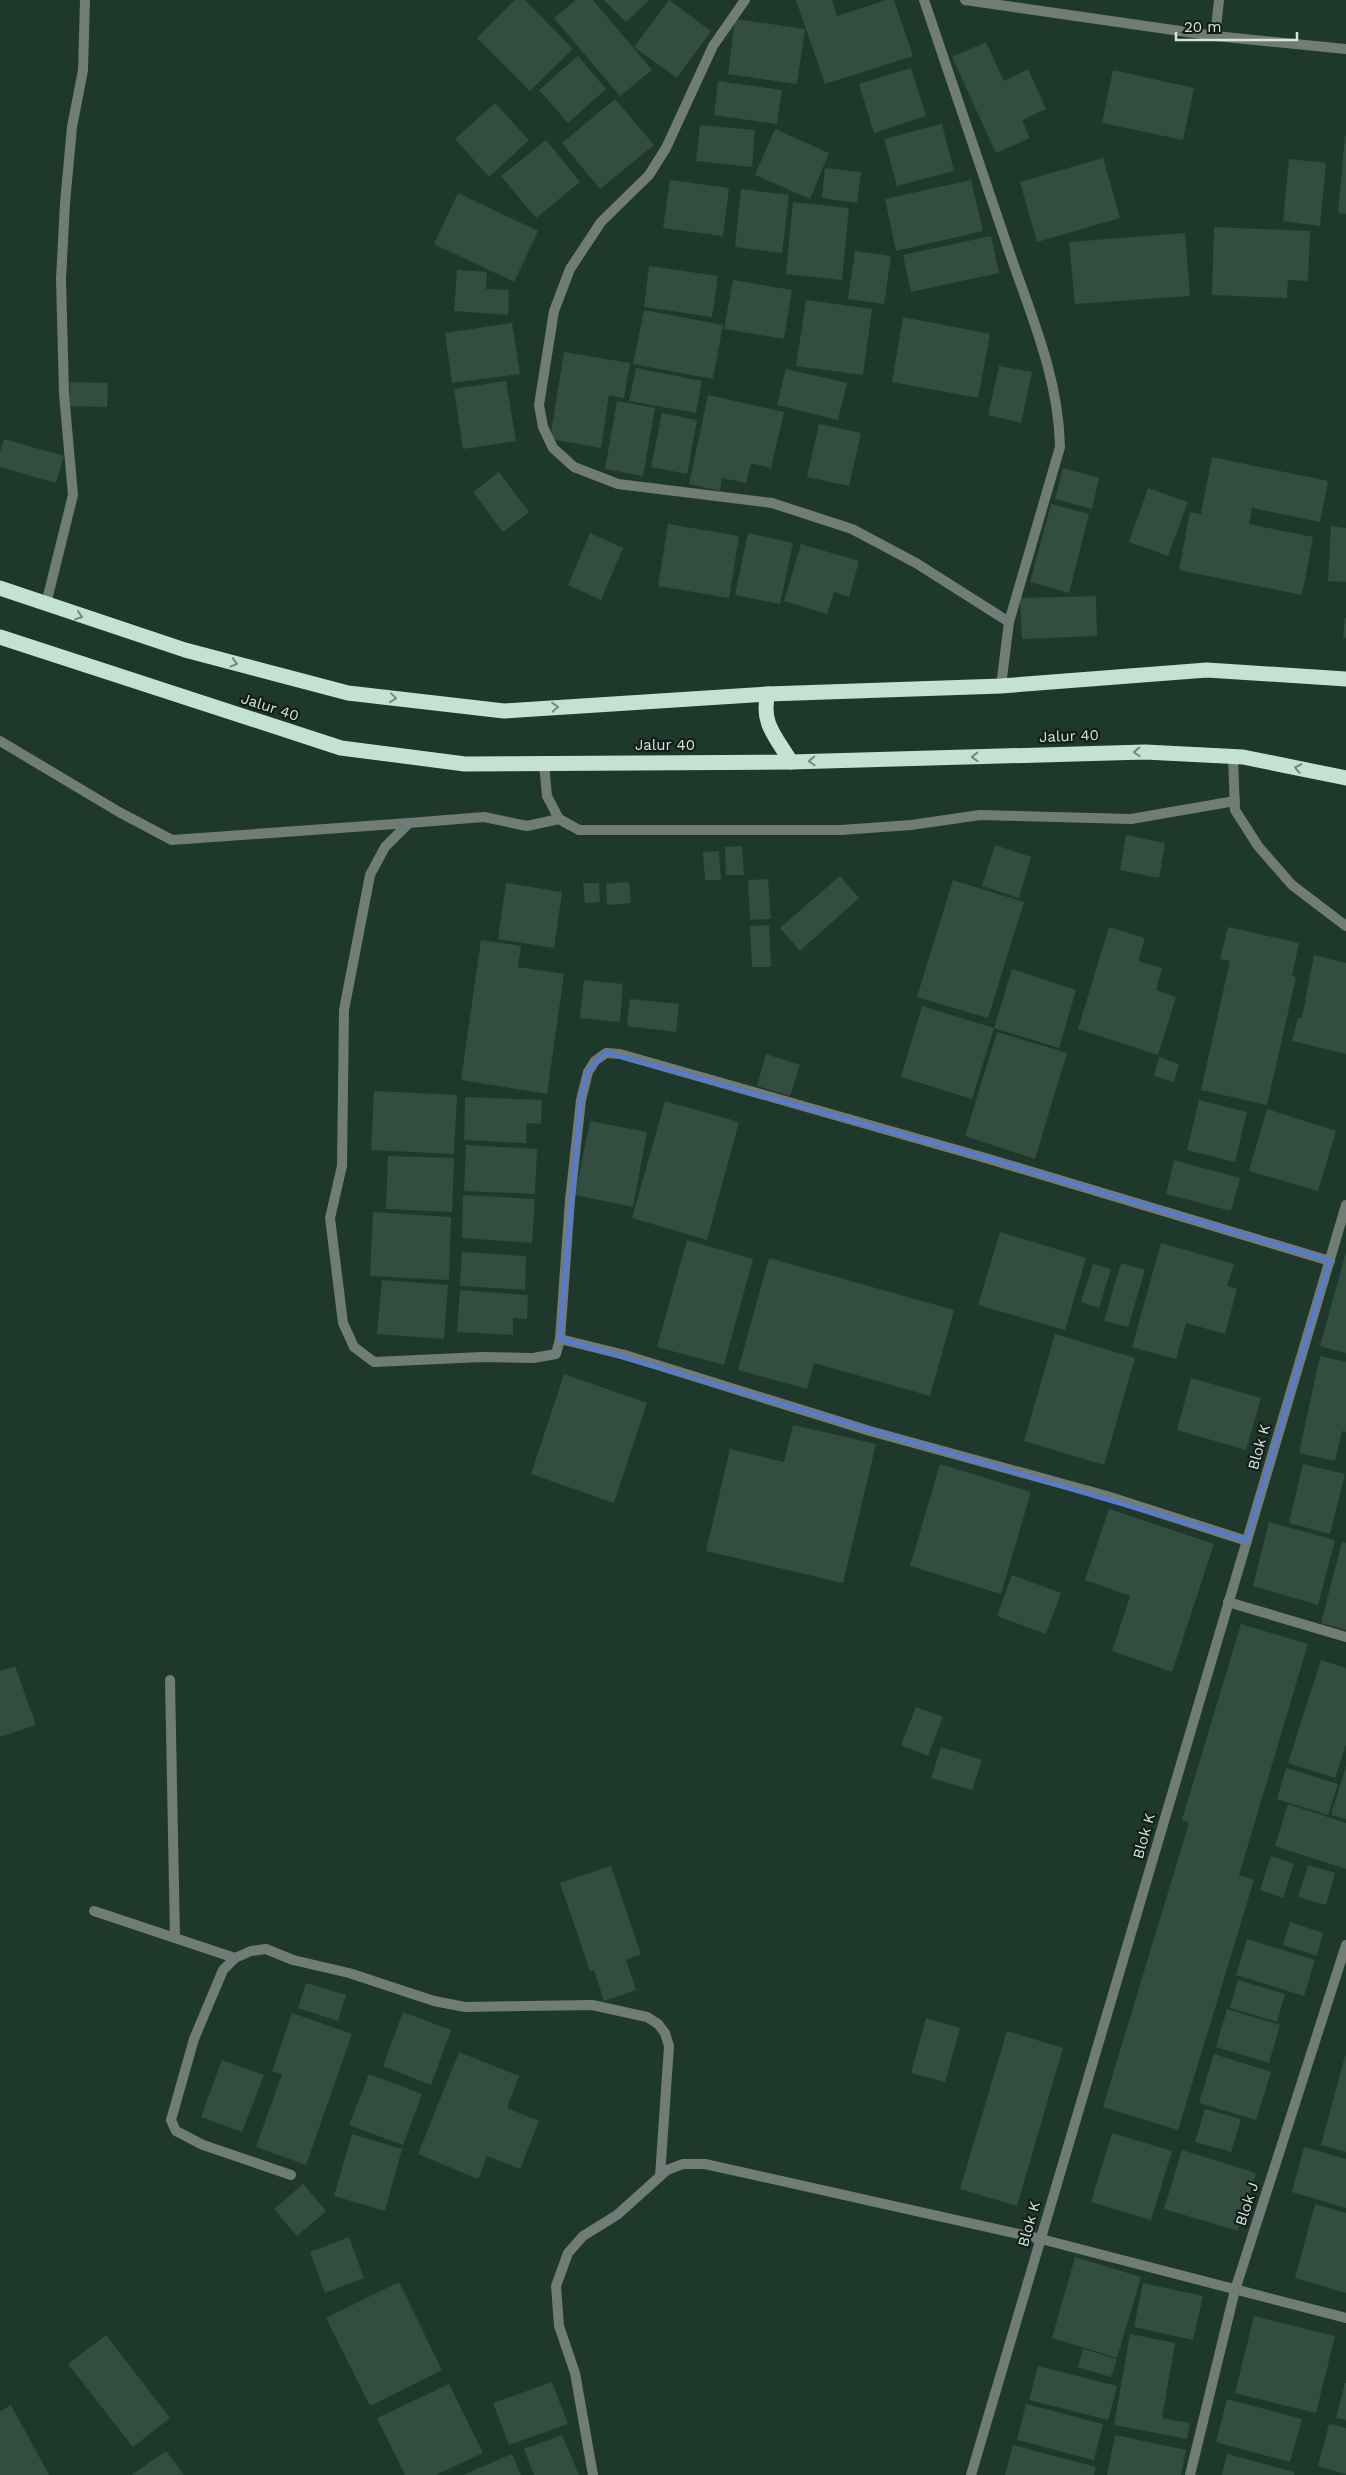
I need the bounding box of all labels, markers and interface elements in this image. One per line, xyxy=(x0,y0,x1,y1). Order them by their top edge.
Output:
scale bar xyxy=(1176,10,1297,42)
text: 20 m xyxy=(1184,18,1222,36)
one-way arrow xyxy=(75,610,83,620)
one-way arrow xyxy=(230,658,238,668)
street label: Jalur 40 xyxy=(239,689,301,725)
one-way arrow xyxy=(389,692,397,703)
one-way arrow xyxy=(551,702,559,713)
street label: Jalur 40 xyxy=(1039,726,1099,746)
street label: Jalur 40 xyxy=(635,736,695,754)
one-way arrow xyxy=(1133,747,1140,757)
one-way arrow xyxy=(970,751,978,762)
one-way arrow xyxy=(808,756,816,766)
one-way arrow xyxy=(1294,763,1303,774)
street label: Blok K xyxy=(1244,1422,1274,1472)
street label: Blok K xyxy=(1129,1811,1159,1861)
street label: Blok J xyxy=(1232,2180,1262,2228)
street label: Blok K xyxy=(1014,2199,1044,2249)

